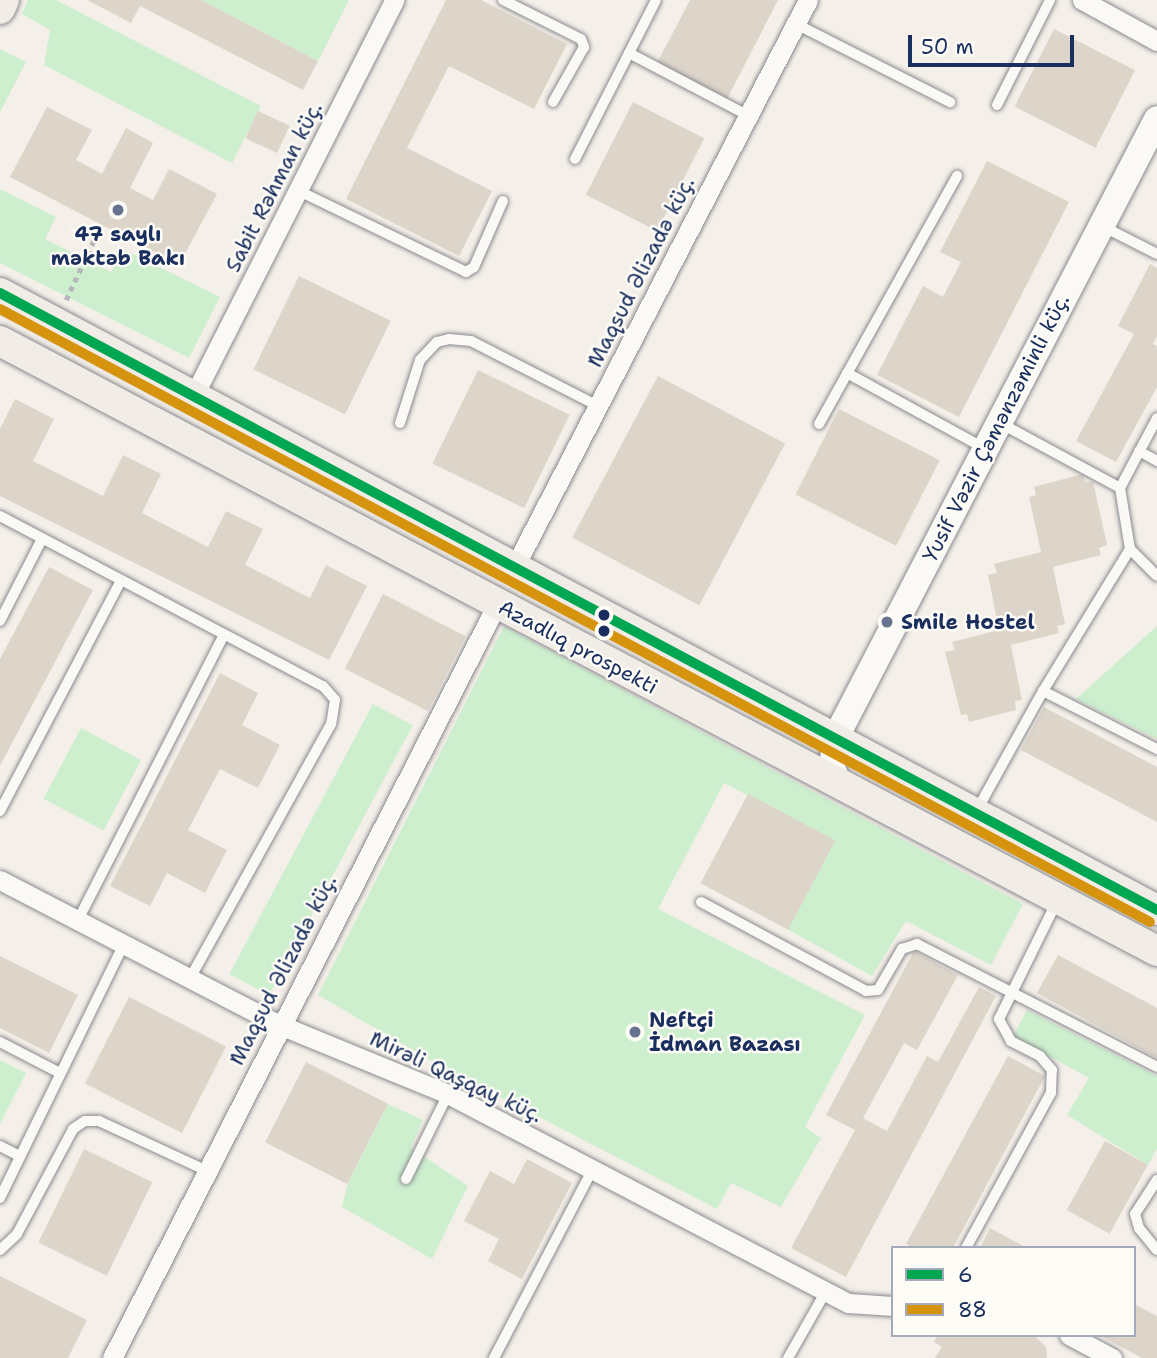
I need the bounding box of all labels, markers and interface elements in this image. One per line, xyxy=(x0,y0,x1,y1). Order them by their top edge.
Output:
scale bar xyxy=(912,21,1078,65)
text: 50 m xyxy=(921,33,974,61)
street label: Sabit Rəhman küç. xyxy=(220,98,328,276)
street label: Maqsud Əlizadə küç. xyxy=(582,173,700,371)
marker: 47 saylı məktəb Bakı xyxy=(110,202,126,218)
place label: 47 saylı məktəb Bakı xyxy=(51,221,185,271)
street label: Yusif Vəzir Çəmənzəminli küç. xyxy=(917,290,1075,566)
street label: Azadlıq prospekti xyxy=(494,594,662,700)
unlabelled marker xyxy=(597,608,611,622)
place label: Smile Hostel xyxy=(901,609,1035,635)
marker: Smile Hostel xyxy=(879,614,895,630)
unlabelled marker xyxy=(597,624,611,638)
street label: Maqsud Əlizadə küç. xyxy=(224,871,342,1069)
place label: Neftçi İdman Bazası xyxy=(649,1007,801,1057)
marker: Neftçi İdman Bazası xyxy=(627,1024,643,1040)
street label: Mirəli Qaşqay küç. xyxy=(366,1026,546,1128)
legend xyxy=(891,1246,1136,1337)
text: 6 xyxy=(958,1261,973,1289)
text: 88 xyxy=(958,1296,987,1324)

